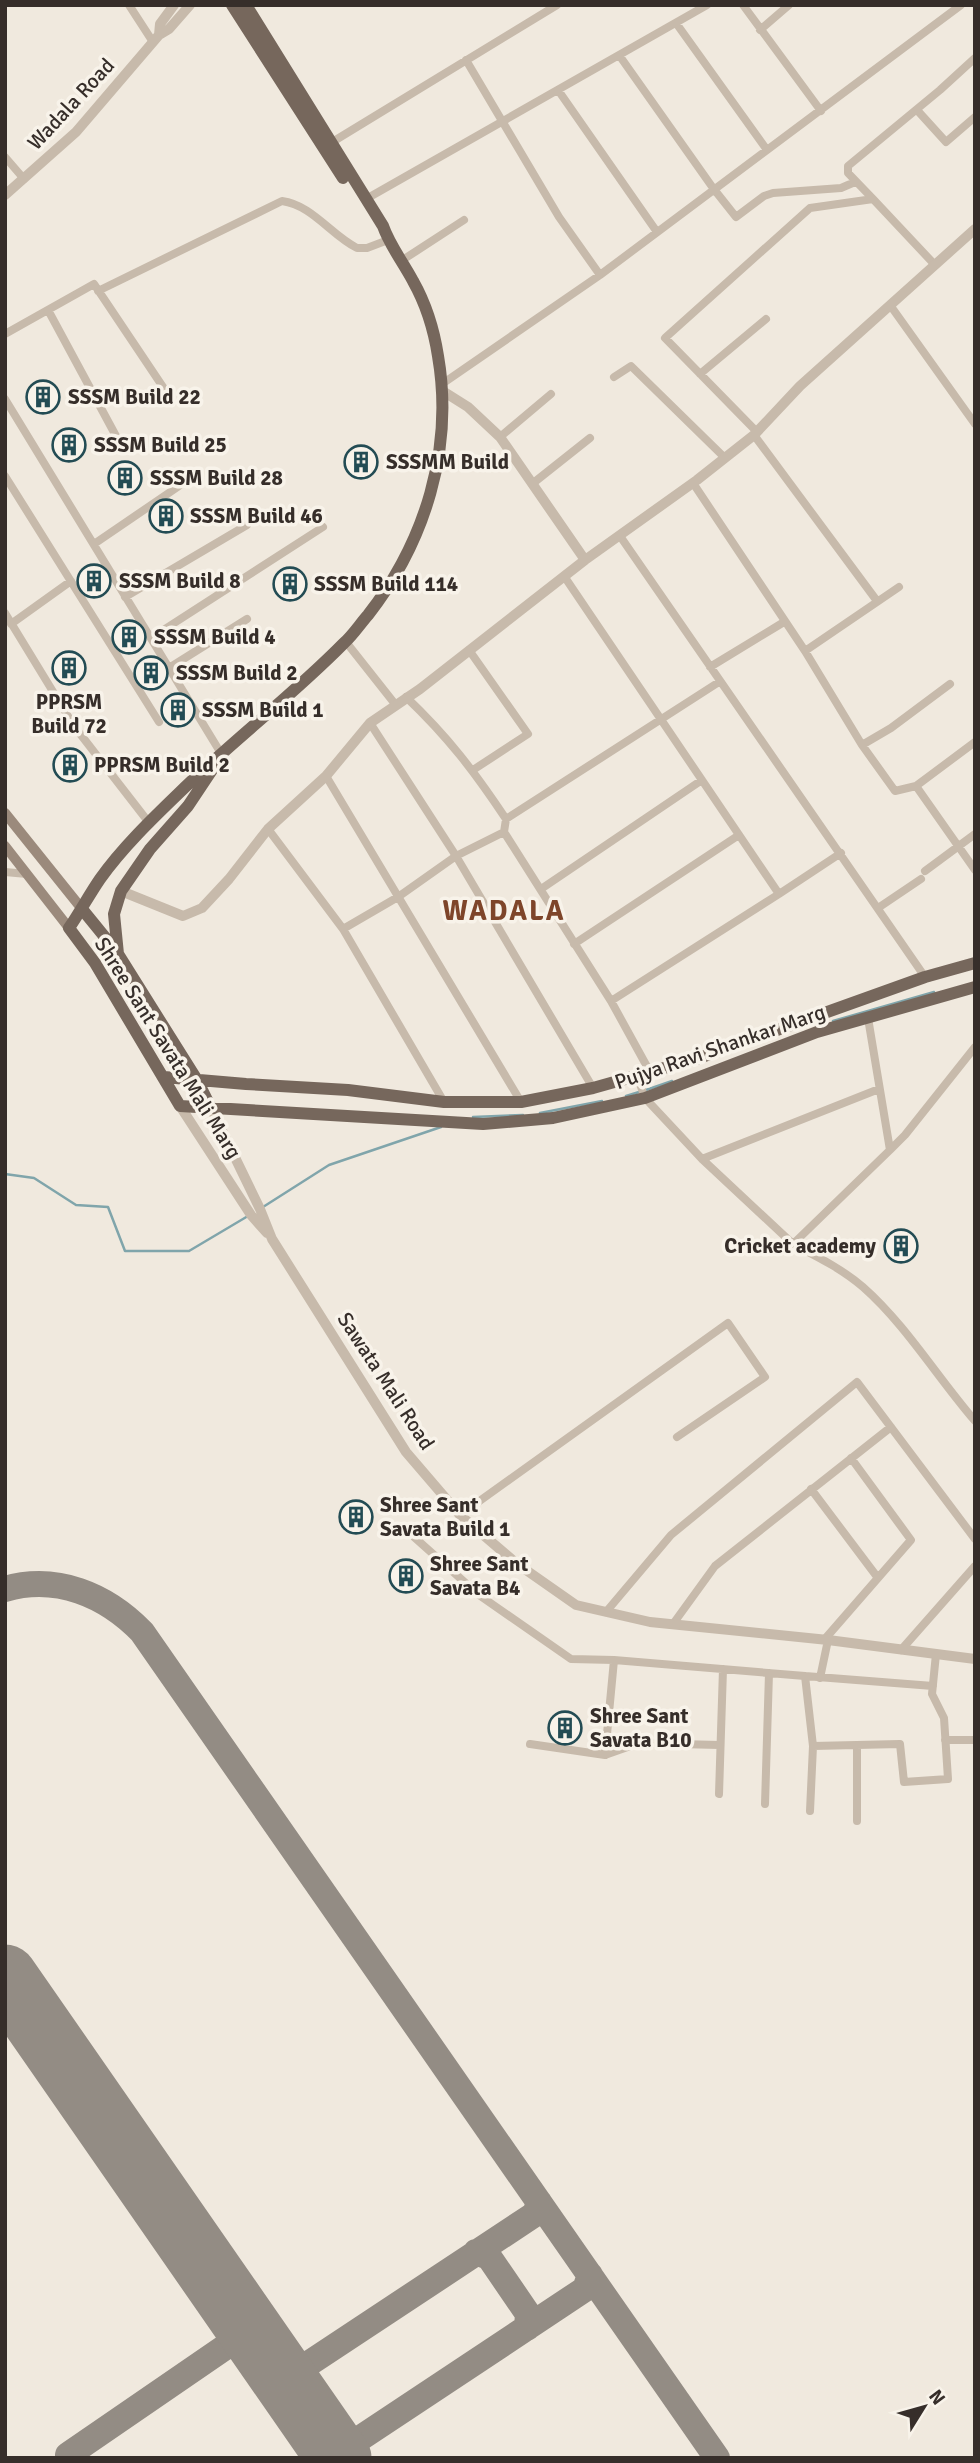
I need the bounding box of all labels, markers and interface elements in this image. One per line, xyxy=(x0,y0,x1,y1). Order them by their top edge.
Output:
street label: Wadala Road xyxy=(22,53,120,155)
building icon: SSSM Build 22 xyxy=(24,378,62,416)
place label: SSSM Build 22 xyxy=(68,384,201,410)
building icon: SSSM Build 25 xyxy=(50,426,88,464)
place label: SSSM Build 25 xyxy=(94,432,227,458)
building icon: SSSMM Build xyxy=(342,443,380,481)
place label: SSSMM Build xyxy=(386,449,509,475)
building icon: SSSM Build 28 xyxy=(106,459,144,497)
place label: SSSM Build 28 xyxy=(150,465,283,491)
building icon: SSSM Build 46 xyxy=(147,497,185,535)
place label: SSSM Build 46 xyxy=(190,503,323,529)
building icon: SSSM Build 8 xyxy=(75,562,113,600)
building icon: SSSM Build 114 xyxy=(271,565,309,603)
place label: SSSM Build 8 xyxy=(119,568,241,594)
place label: SSSM Build 114 xyxy=(314,571,458,597)
building icon: SSSM Build 4 xyxy=(110,618,148,656)
place label: SSSM Build 4 xyxy=(154,624,276,650)
building icon: PPRSM Build 72 xyxy=(50,649,88,687)
building icon: SSSM Build 2 xyxy=(132,654,170,692)
place label: SSSM Build 2 xyxy=(176,660,298,686)
place label: PPRSM Build 72 xyxy=(31,689,107,739)
building icon: SSSM Build 1 xyxy=(159,691,197,729)
place label: SSSM Build 1 xyxy=(202,697,324,723)
building icon: PPRSM Build 2 xyxy=(51,746,89,784)
place label: PPRSM Build 2 xyxy=(94,752,230,778)
district label: WADALA xyxy=(442,894,566,928)
street label: Shree Sant Savata Mali Marg xyxy=(89,932,247,1164)
street label: Pujya Ravi Shankar Marg xyxy=(611,999,829,1095)
building icon: Cricket academy xyxy=(882,1227,920,1265)
place label: Cricket academy xyxy=(724,1233,877,1259)
street label: Sawata Mali Road xyxy=(332,1307,440,1455)
place label: Shree Sant Savata Build 1 xyxy=(380,1492,510,1542)
building icon: Shree Sant Savata Build 1 xyxy=(337,1498,375,1536)
place label: Shree Sant Savata B4 xyxy=(430,1551,529,1601)
building icon: Shree Sant Savata B4 xyxy=(387,1557,425,1595)
place label: Shree Sant Savata B10 xyxy=(590,1703,692,1753)
building icon: Shree Sant Savata B10 xyxy=(546,1709,584,1747)
north arrow xyxy=(889,2372,959,2442)
text: N xyxy=(923,2385,950,2410)

